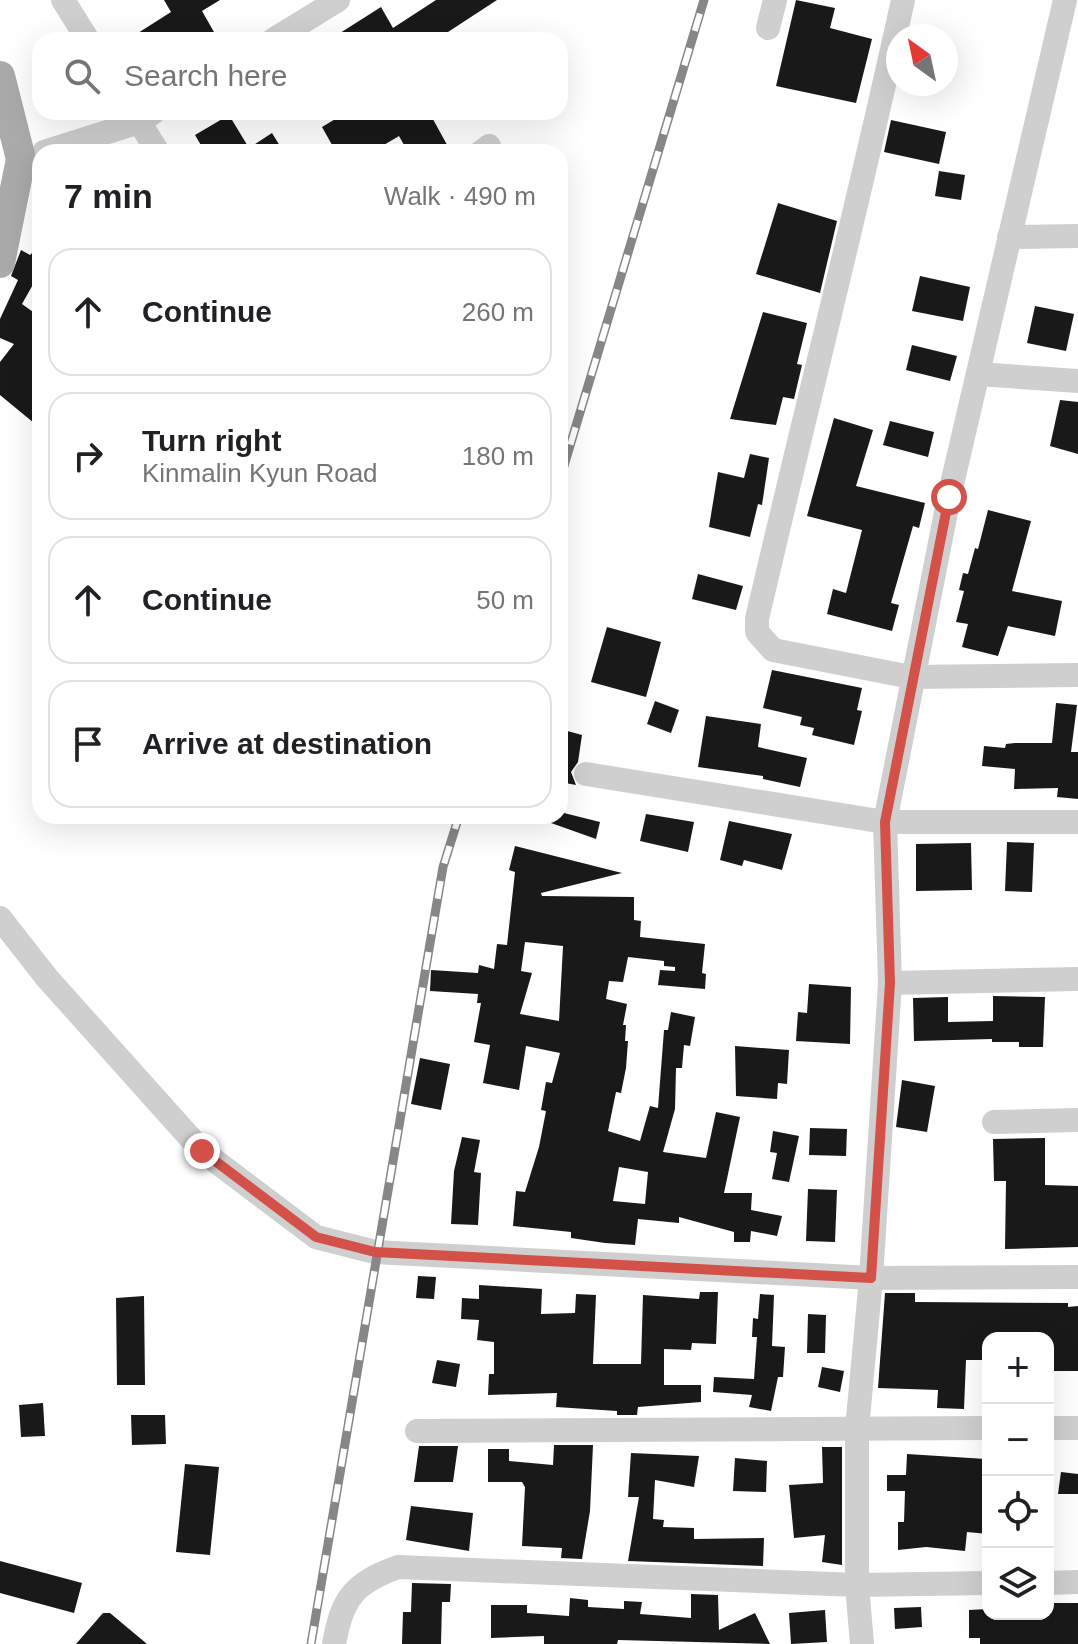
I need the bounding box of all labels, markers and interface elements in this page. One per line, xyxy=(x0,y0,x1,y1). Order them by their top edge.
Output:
north arrow xyxy=(886,24,958,96)
search box xyxy=(32,32,568,120)
icon: search xyxy=(60,54,104,98)
text: Search here xyxy=(124,59,287,92)
text: 7 min xyxy=(64,177,153,215)
text: Walk · 490 m xyxy=(384,181,536,211)
icon: ahead xyxy=(66,290,110,334)
text: Continue xyxy=(142,295,272,328)
text: 260 m xyxy=(462,297,534,327)
text: Turn right xyxy=(142,424,281,457)
icon: right xyxy=(66,434,110,478)
text: 180 m xyxy=(462,441,534,471)
text: Kinmalin Kyun Road xyxy=(142,458,378,488)
route start xyxy=(931,479,967,515)
icon: ahead xyxy=(66,578,110,622)
text: Continue xyxy=(142,583,272,616)
text: 50 m xyxy=(476,585,534,615)
icon: arrive xyxy=(66,722,110,766)
text: Arrive at destination xyxy=(142,727,432,760)
route end xyxy=(184,1133,220,1169)
map controls xyxy=(982,1332,1054,1620)
button: + xyxy=(982,1332,1054,1404)
button: − xyxy=(982,1404,1054,1476)
button: locate xyxy=(982,1476,1054,1548)
button: layers xyxy=(982,1548,1054,1620)

